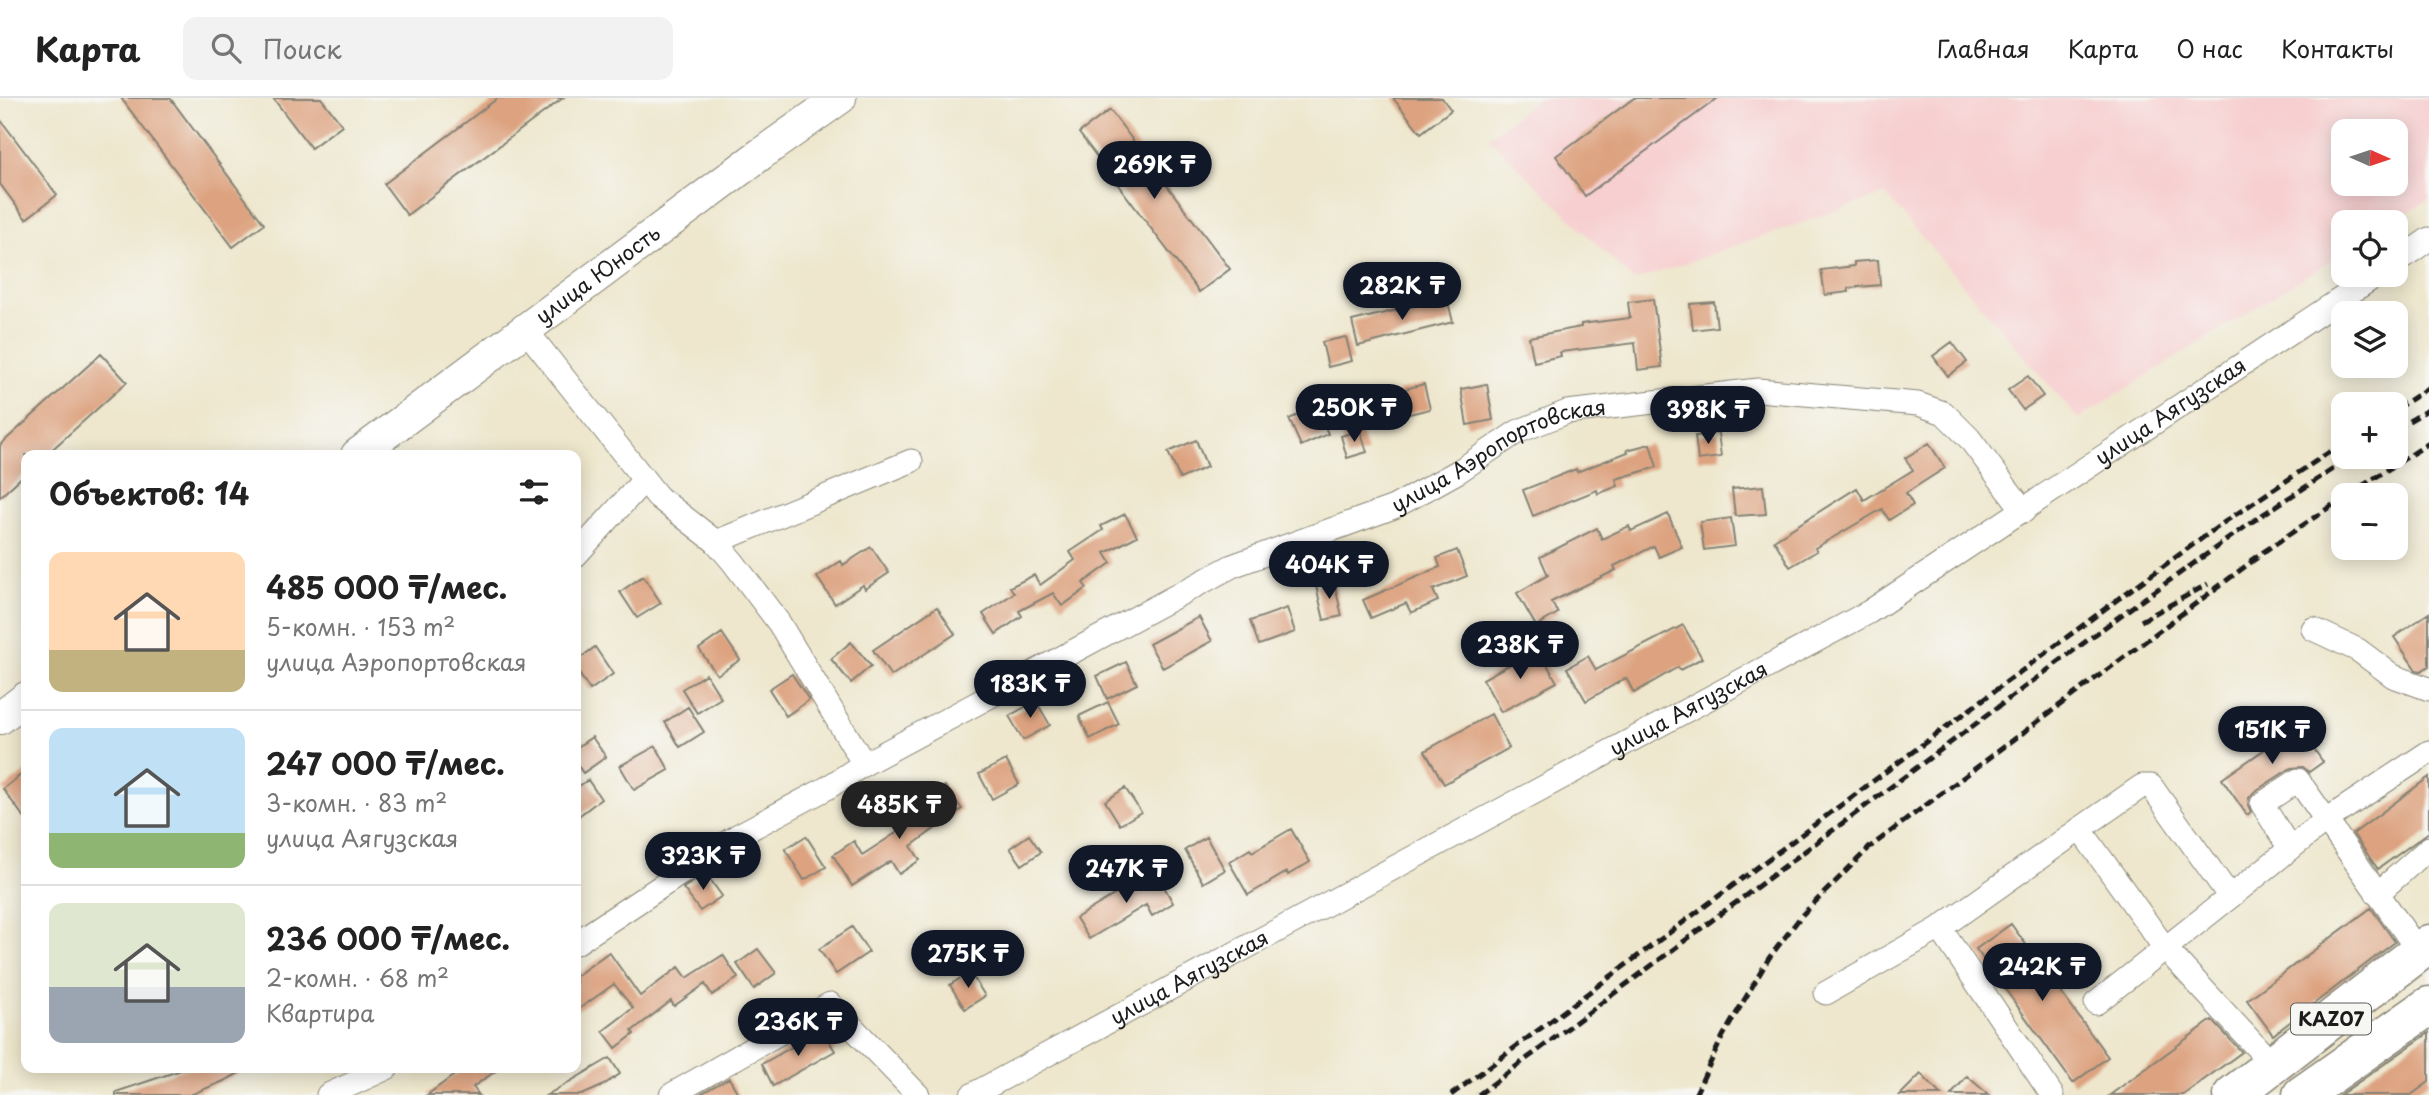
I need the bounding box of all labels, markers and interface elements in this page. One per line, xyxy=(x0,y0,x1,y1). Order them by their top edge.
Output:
search box xyxy=(183,17,673,80)
text: Карта xyxy=(35,23,141,73)
icon: search xyxy=(207,29,245,67)
text: Поиск xyxy=(263,29,342,68)
text: Главная xyxy=(1937,30,2030,66)
text: Карта xyxy=(2068,30,2138,66)
text: О нас xyxy=(2176,30,2243,66)
text: Контакты xyxy=(2281,30,2394,66)
north arrow xyxy=(2331,119,2408,196)
map controls xyxy=(2331,119,2408,560)
pin: 269K ₸ xyxy=(1097,141,1211,201)
text: 269K ₸ xyxy=(1113,146,1195,181)
button: locate xyxy=(2331,210,2408,287)
street label: улица Юность xyxy=(528,216,666,331)
pin: 282K ₸ xyxy=(1345,262,1459,322)
text: 282K ₸ xyxy=(1359,267,1445,302)
button: layers xyxy=(2331,301,2408,378)
street label: улица Аягузская xyxy=(2088,348,2252,472)
pin: 250K ₸ xyxy=(1297,384,1411,444)
pin: 398K ₸ xyxy=(1651,386,1765,446)
text: 250K ₸ xyxy=(1312,389,1396,424)
street label: улица Аэропортовская xyxy=(1385,390,1608,520)
text: 398K ₸ xyxy=(1666,391,1750,426)
button: + xyxy=(2331,392,2408,469)
text: Объектов: 14 xyxy=(49,470,249,515)
icon: filters xyxy=(515,473,553,511)
button: − xyxy=(2331,483,2408,560)
pin: 404K ₸ xyxy=(1272,542,1386,601)
text: 404K ₸ xyxy=(1285,546,1373,581)
text: 485 000 ₸/мес. xyxy=(266,564,507,609)
icon: home xyxy=(105,580,189,664)
text: 5-комн. · 153 m² xyxy=(266,609,455,644)
pin: 238K ₸ xyxy=(1463,622,1577,681)
text: 238K ₸ xyxy=(1477,626,1563,661)
text: улица Аэропортовская xyxy=(266,644,526,679)
street label: улица Аягузская xyxy=(1603,652,1773,763)
pin: 183K ₸ xyxy=(973,660,1087,720)
text: 183K ₸ xyxy=(990,665,1070,700)
pin: 151K ₸ xyxy=(2215,706,2329,766)
text: 151K ₸ xyxy=(2234,711,2310,746)
text: 247 000 ₸/мес. xyxy=(266,740,505,785)
icon: home xyxy=(105,756,189,840)
pin: 485K ₸ xyxy=(842,782,956,841)
text: 3-комн. · 83 m² xyxy=(266,785,447,820)
text: 485K ₸ xyxy=(857,786,941,821)
text: улица Аягузская xyxy=(266,820,458,855)
pin: 323K ₸ xyxy=(646,832,760,892)
text: 323K ₸ xyxy=(661,837,745,872)
pin: 247K ₸ xyxy=(1069,846,1183,905)
text: 247K ₸ xyxy=(1085,850,1167,885)
text: 236 000 ₸/мес. xyxy=(266,915,510,960)
street label: улица Аягузская xyxy=(1104,920,1273,1032)
pin: 275K ₸ xyxy=(911,930,1025,990)
icon: home xyxy=(105,931,189,1015)
text: 275K ₸ xyxy=(927,935,1009,970)
pin: 242K ₸ xyxy=(1985,944,2099,1003)
text: 242K ₸ xyxy=(1999,948,2085,983)
text: 2-комн. · 68 m² xyxy=(266,960,449,995)
text: Квартира xyxy=(266,995,374,1030)
pin: 236K ₸ xyxy=(741,998,855,1058)
text: 236K ₸ xyxy=(754,1003,842,1038)
road number: KAZ07 xyxy=(2291,1004,2371,1035)

